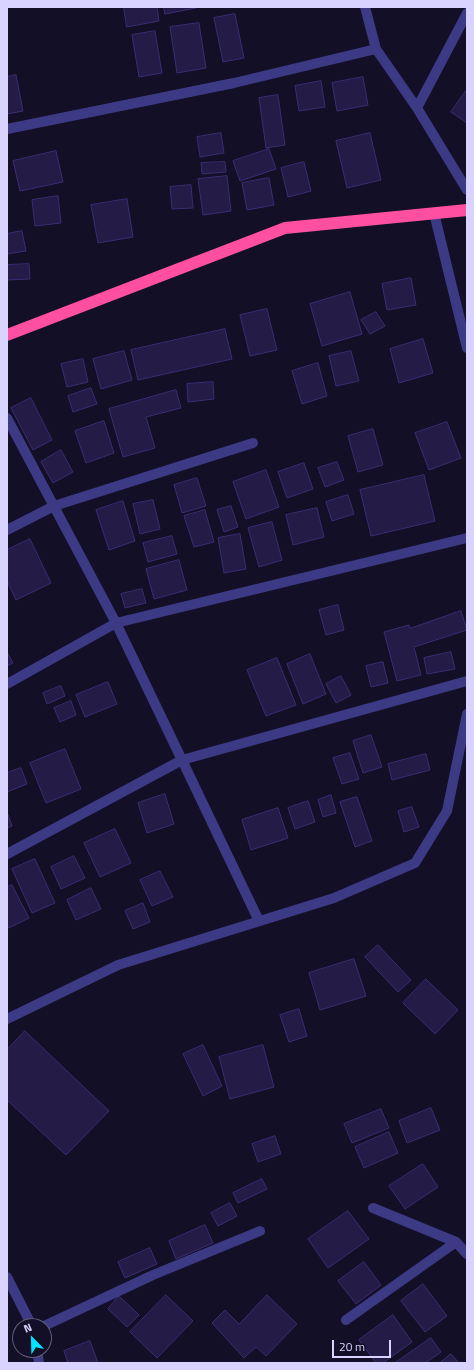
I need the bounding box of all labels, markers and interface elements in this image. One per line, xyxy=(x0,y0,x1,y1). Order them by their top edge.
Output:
north arrow xyxy=(12,1318,52,1358)
text: N xyxy=(21,1319,34,1337)
scale bar xyxy=(334,1332,393,1358)
text: 20 m xyxy=(339,1337,365,1356)

